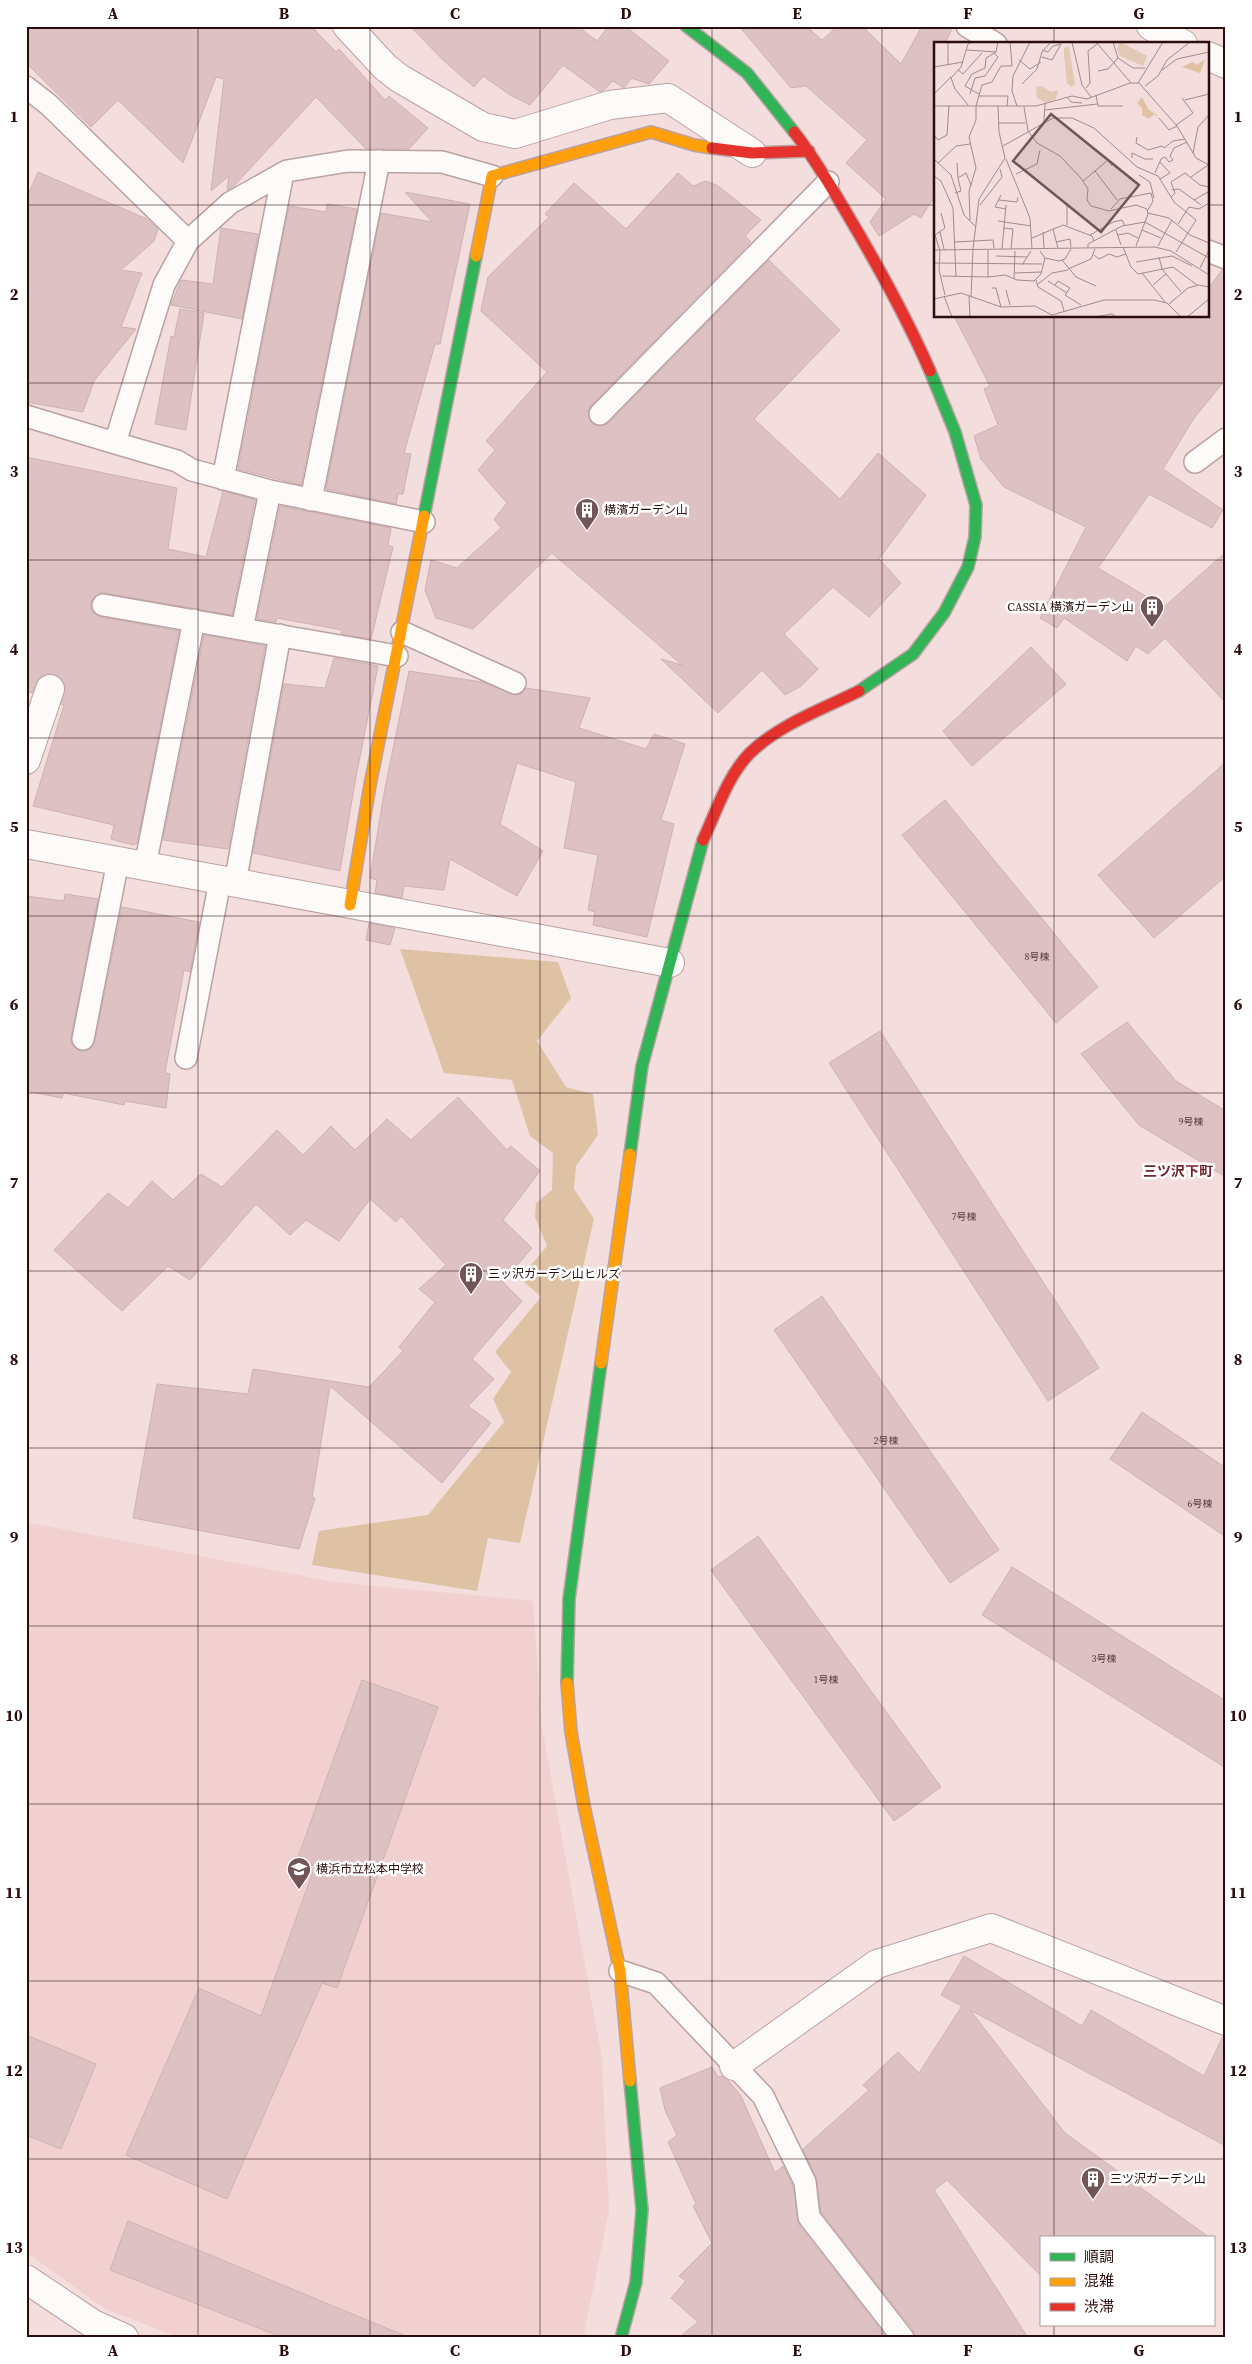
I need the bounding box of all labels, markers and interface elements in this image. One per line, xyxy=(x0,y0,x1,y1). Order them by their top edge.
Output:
text: A xyxy=(108,2,119,24)
text: B xyxy=(279,2,290,24)
text: C xyxy=(450,2,460,24)
text: D xyxy=(620,2,632,24)
text: E xyxy=(792,2,802,24)
text: F xyxy=(963,2,973,24)
text: G xyxy=(1134,2,1145,24)
inset map xyxy=(934,42,1210,318)
text: 1 xyxy=(10,105,18,127)
text: 1 xyxy=(1234,105,1242,127)
text: 2 xyxy=(10,283,19,305)
text: 2 xyxy=(1234,283,1243,305)
text: 3 xyxy=(10,460,19,482)
text: 3 xyxy=(1234,460,1243,482)
building icon: 横濱ガーデン山 xyxy=(574,497,600,531)
place label: 横濱ガーデン山 xyxy=(604,502,688,518)
building icon: CASSIA 横濱ガーデン山 xyxy=(1139,594,1165,628)
place label: CASSIA 横濱ガーデン山 xyxy=(1007,599,1134,615)
text: 4 xyxy=(10,638,19,660)
text: 4 xyxy=(1234,638,1243,660)
text: 5 xyxy=(10,815,19,837)
text: 5 xyxy=(1234,815,1243,837)
house number: 8号棟 xyxy=(1025,950,1050,963)
text: 6 xyxy=(10,993,19,1015)
text: 6 xyxy=(1234,993,1243,1015)
house number: 9号棟 xyxy=(1179,1115,1204,1128)
district label: 三ツ沢下町 xyxy=(1143,1161,1213,1181)
text: 7 xyxy=(10,1171,19,1193)
text: 7 xyxy=(1234,1171,1243,1193)
house number: 7号棟 xyxy=(952,1210,977,1223)
building icon: 三ッ沢ガーデン山ヒルズ xyxy=(458,1261,484,1295)
place label: 三ッ沢ガーデン山ヒルズ xyxy=(488,1266,620,1282)
text: 8 xyxy=(10,1348,18,1370)
text: 8 xyxy=(1234,1348,1242,1370)
house number: 2号棟 xyxy=(874,1434,899,1447)
house number: 6号棟 xyxy=(1188,1497,1213,1510)
text: 9 xyxy=(10,1526,19,1548)
text: 9 xyxy=(1234,1526,1243,1548)
house number: 3号棟 xyxy=(1092,1652,1117,1665)
house number: 1号棟 xyxy=(814,1673,839,1686)
text: 10 xyxy=(5,1704,23,1726)
text: 10 xyxy=(1229,1704,1247,1726)
school or university icon: 横浜市立松本中学校 xyxy=(286,1856,312,1890)
place label: 横浜市立松本中学校 xyxy=(316,1861,424,1877)
text: 11 xyxy=(5,1881,23,1903)
text: 11 xyxy=(1229,1881,1247,1903)
text: 12 xyxy=(5,2059,23,2081)
text: 12 xyxy=(1229,2059,1247,2081)
building icon: 三ツ沢ガーデン山 xyxy=(1080,2166,1106,2200)
place label: 三ツ沢ガーデン山 xyxy=(1110,2171,1206,2187)
text: 13 xyxy=(5,2236,23,2258)
legend xyxy=(1040,2236,1214,2326)
text: 13 xyxy=(1229,2236,1247,2258)
text: 順調 xyxy=(1084,2246,1114,2267)
text: 混雑 xyxy=(1084,2270,1114,2291)
text: 渋滞 xyxy=(1084,2296,1114,2317)
text: A xyxy=(108,2339,119,2361)
text: B xyxy=(279,2339,290,2361)
text: C xyxy=(450,2339,460,2361)
text: D xyxy=(620,2339,632,2361)
text: E xyxy=(792,2339,802,2361)
text: F xyxy=(963,2339,973,2361)
text: G xyxy=(1134,2339,1145,2361)

